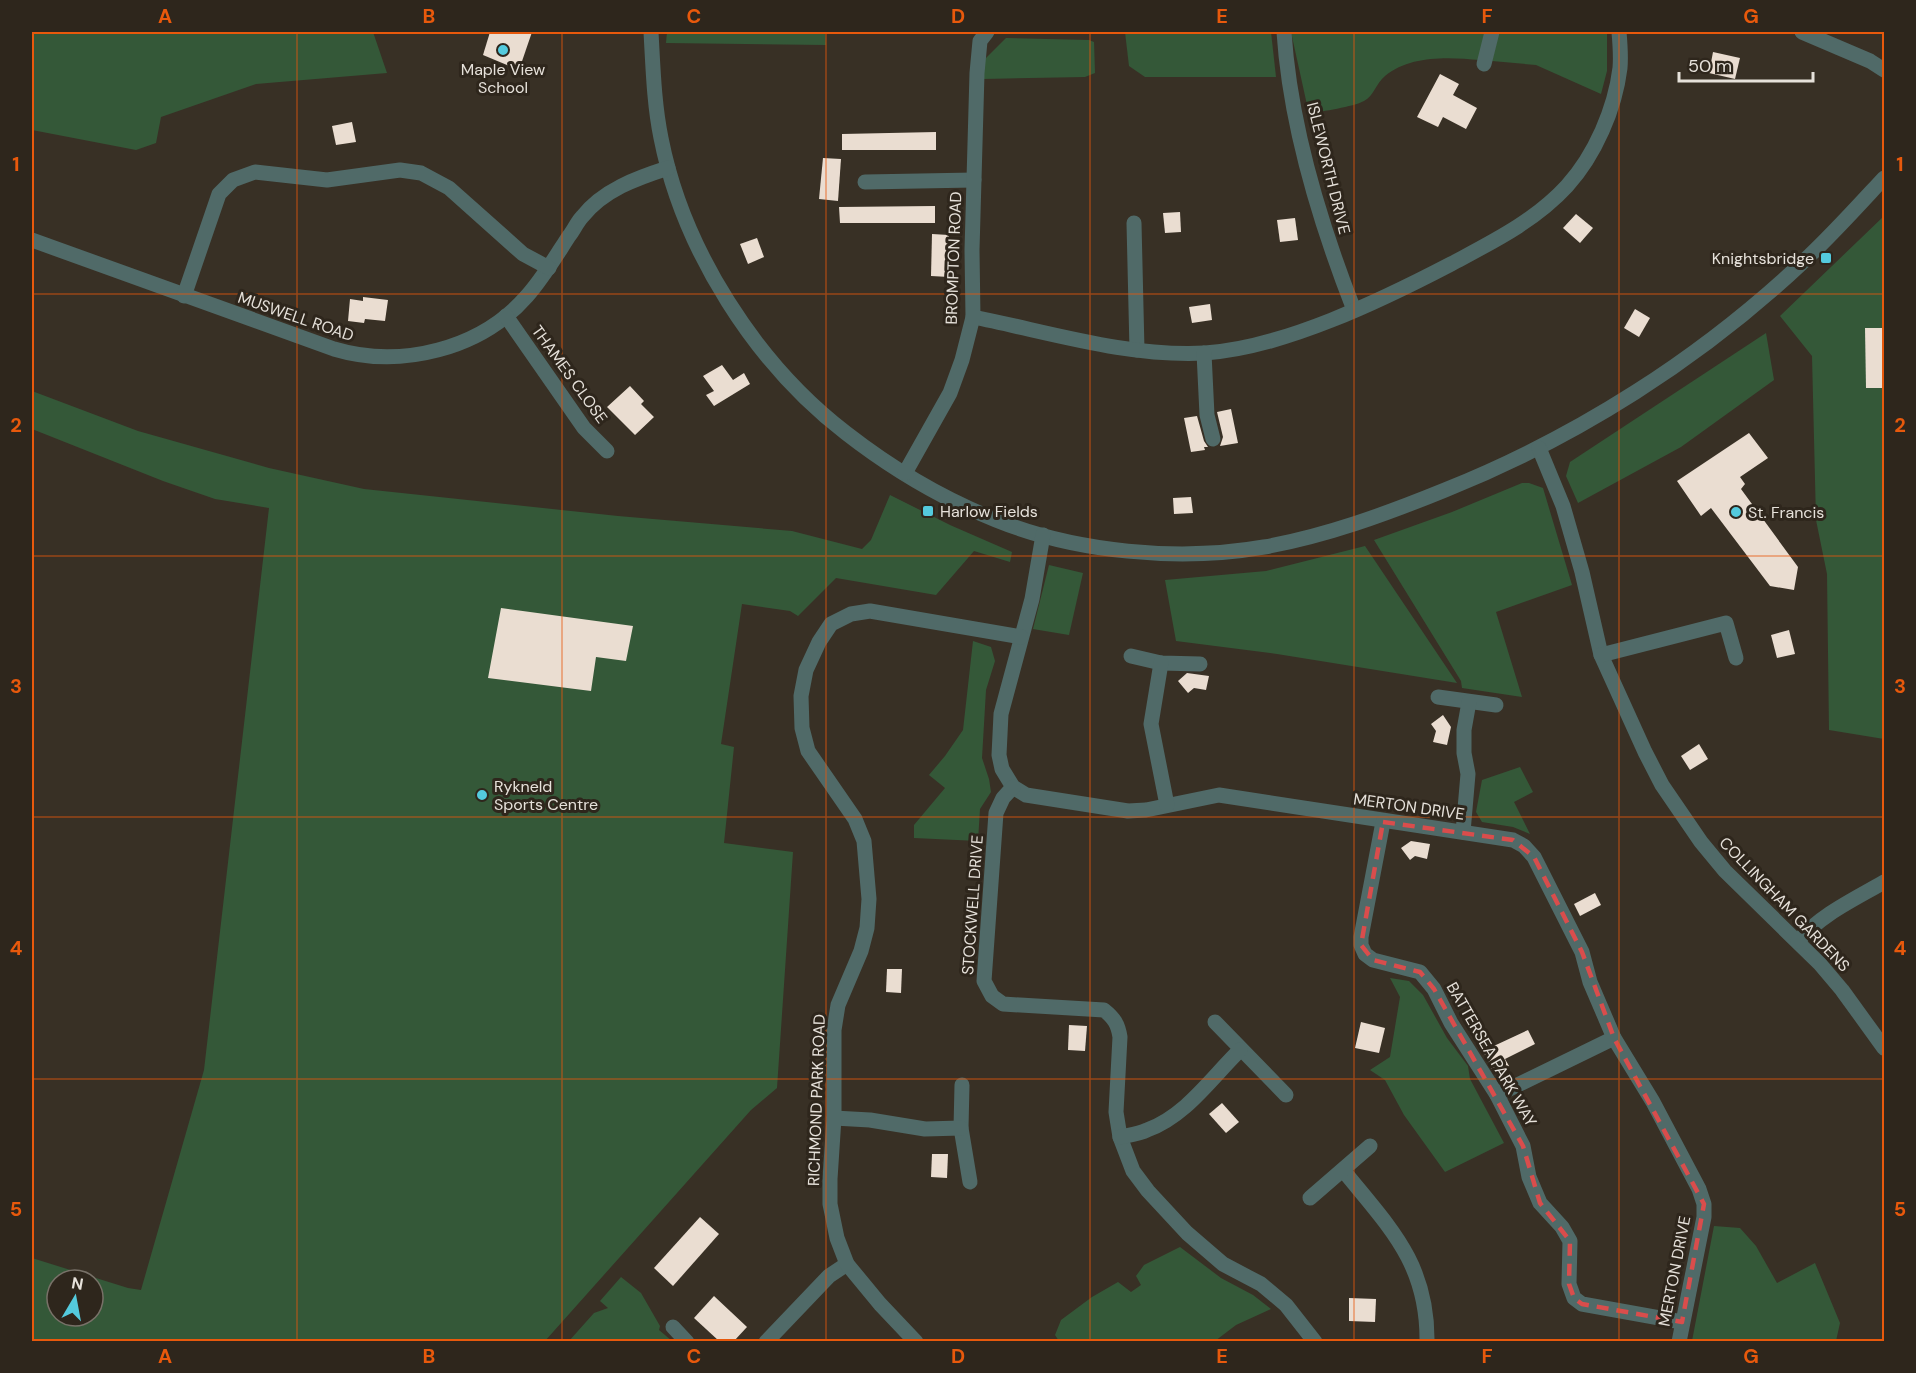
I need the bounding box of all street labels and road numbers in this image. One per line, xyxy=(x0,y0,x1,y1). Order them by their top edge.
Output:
street label: ISLEWORTH DRIVE xyxy=(1302,100,1355,236)
street label: BROMPTON ROAD xyxy=(941,191,966,325)
street label: MUSWELL ROAD xyxy=(235,287,357,346)
street label: THAMES CLOSE xyxy=(527,321,612,427)
street label: MERTON DRIVE xyxy=(1352,788,1466,825)
street label: COLLINGHAM GARDENS xyxy=(1715,832,1855,976)
street label: STOCKWELL DRIVE xyxy=(957,834,988,976)
street label: BATTERSEA PARK WAY xyxy=(1442,978,1541,1130)
street label: RICHMOND PARK ROAD xyxy=(803,1014,830,1186)
street label: MERTON DRIVE xyxy=(1653,1214,1695,1328)

